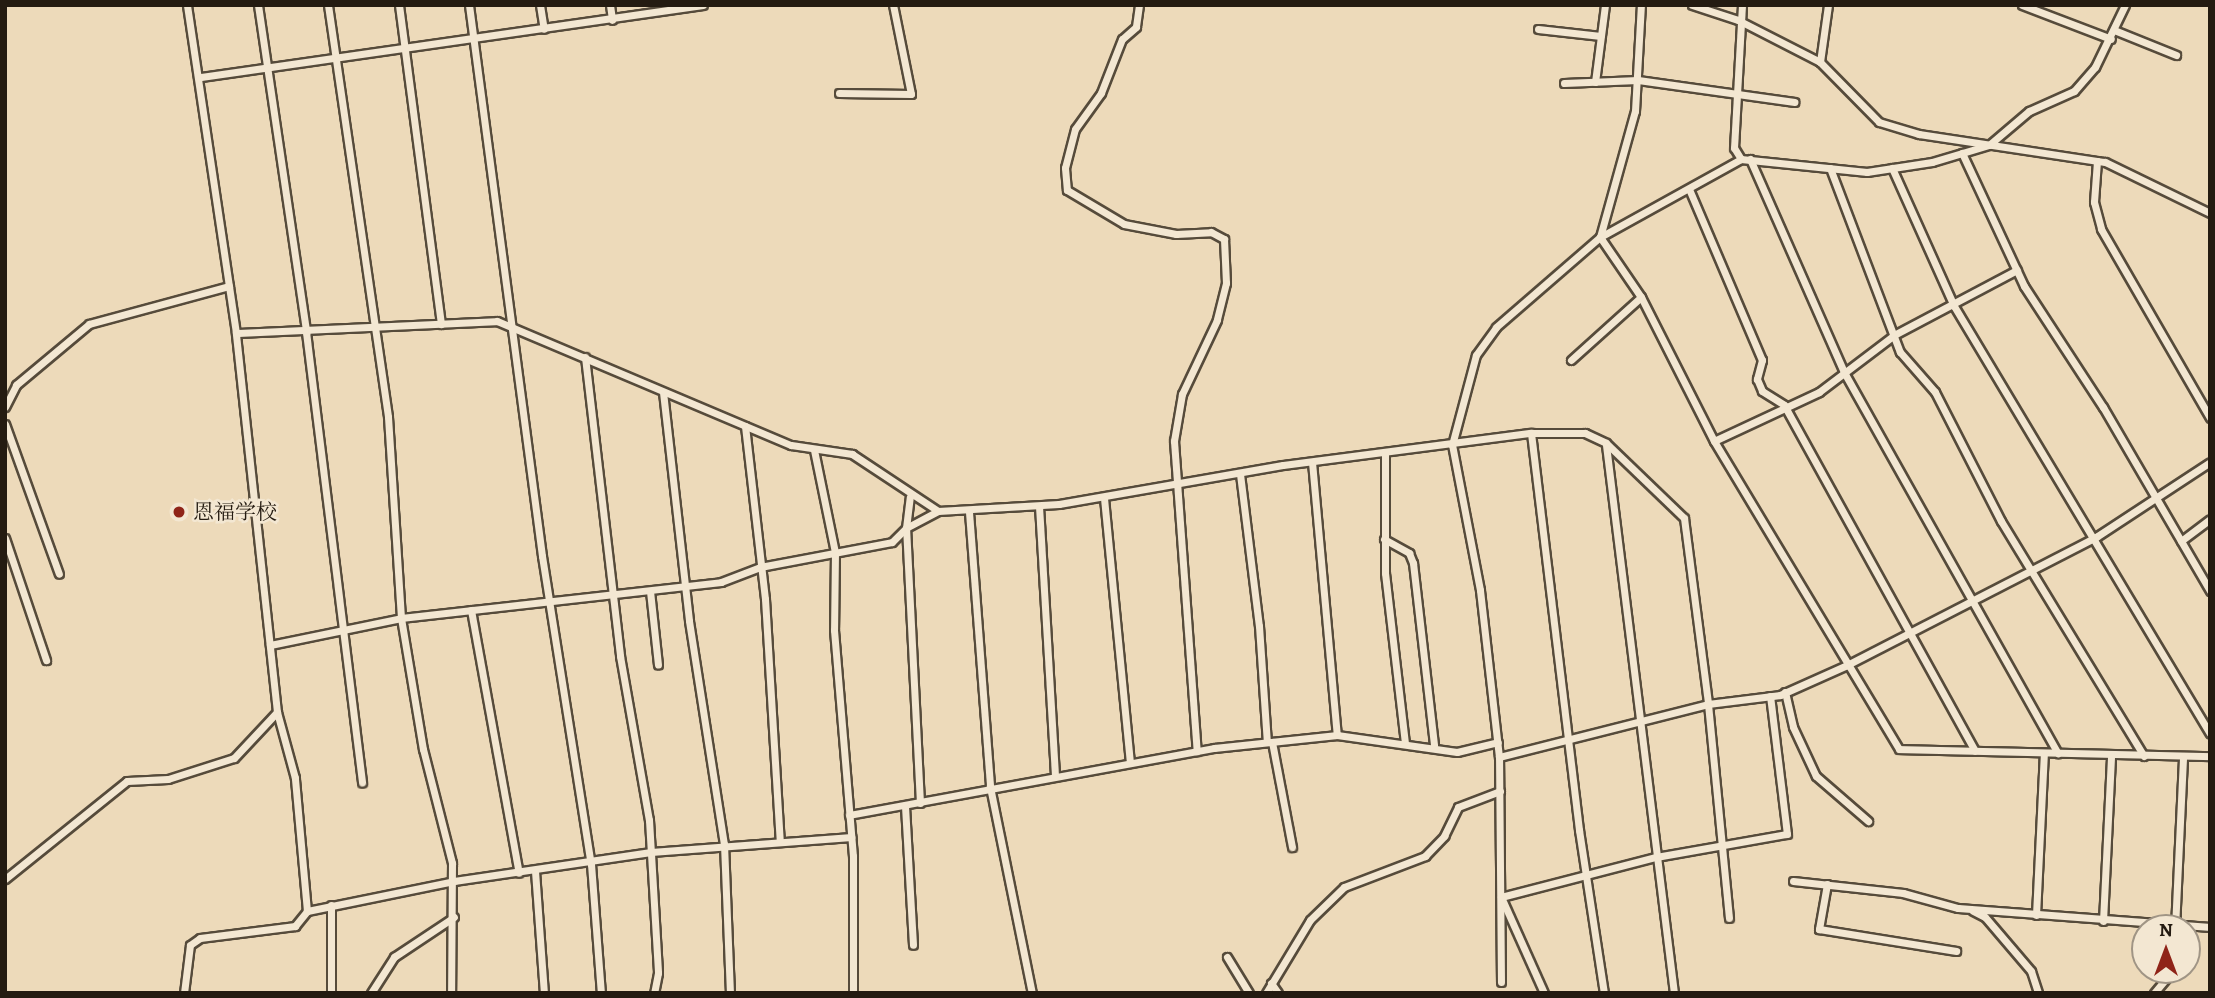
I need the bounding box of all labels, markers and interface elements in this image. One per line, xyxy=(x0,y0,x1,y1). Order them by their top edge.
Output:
place label: 恩福学校 xyxy=(193,499,277,525)
marker: 恩福学校 xyxy=(171,504,187,520)
north arrow xyxy=(2131,914,2201,984)
text: N xyxy=(2159,917,2173,943)

